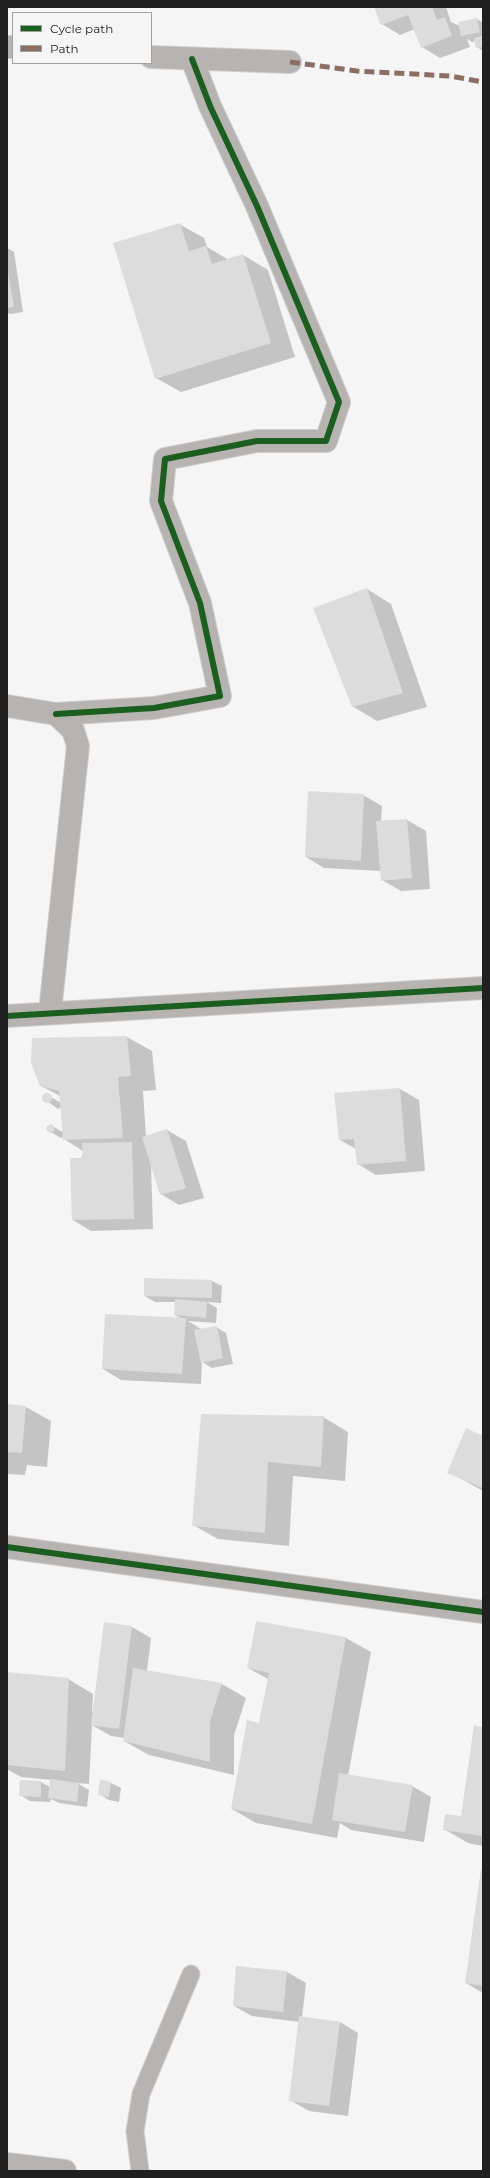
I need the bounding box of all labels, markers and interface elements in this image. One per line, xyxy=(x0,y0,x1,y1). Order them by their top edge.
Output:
legend xyxy=(12,12,152,64)
text: Cycle path xyxy=(50,21,113,36)
text: Path xyxy=(50,41,79,56)

